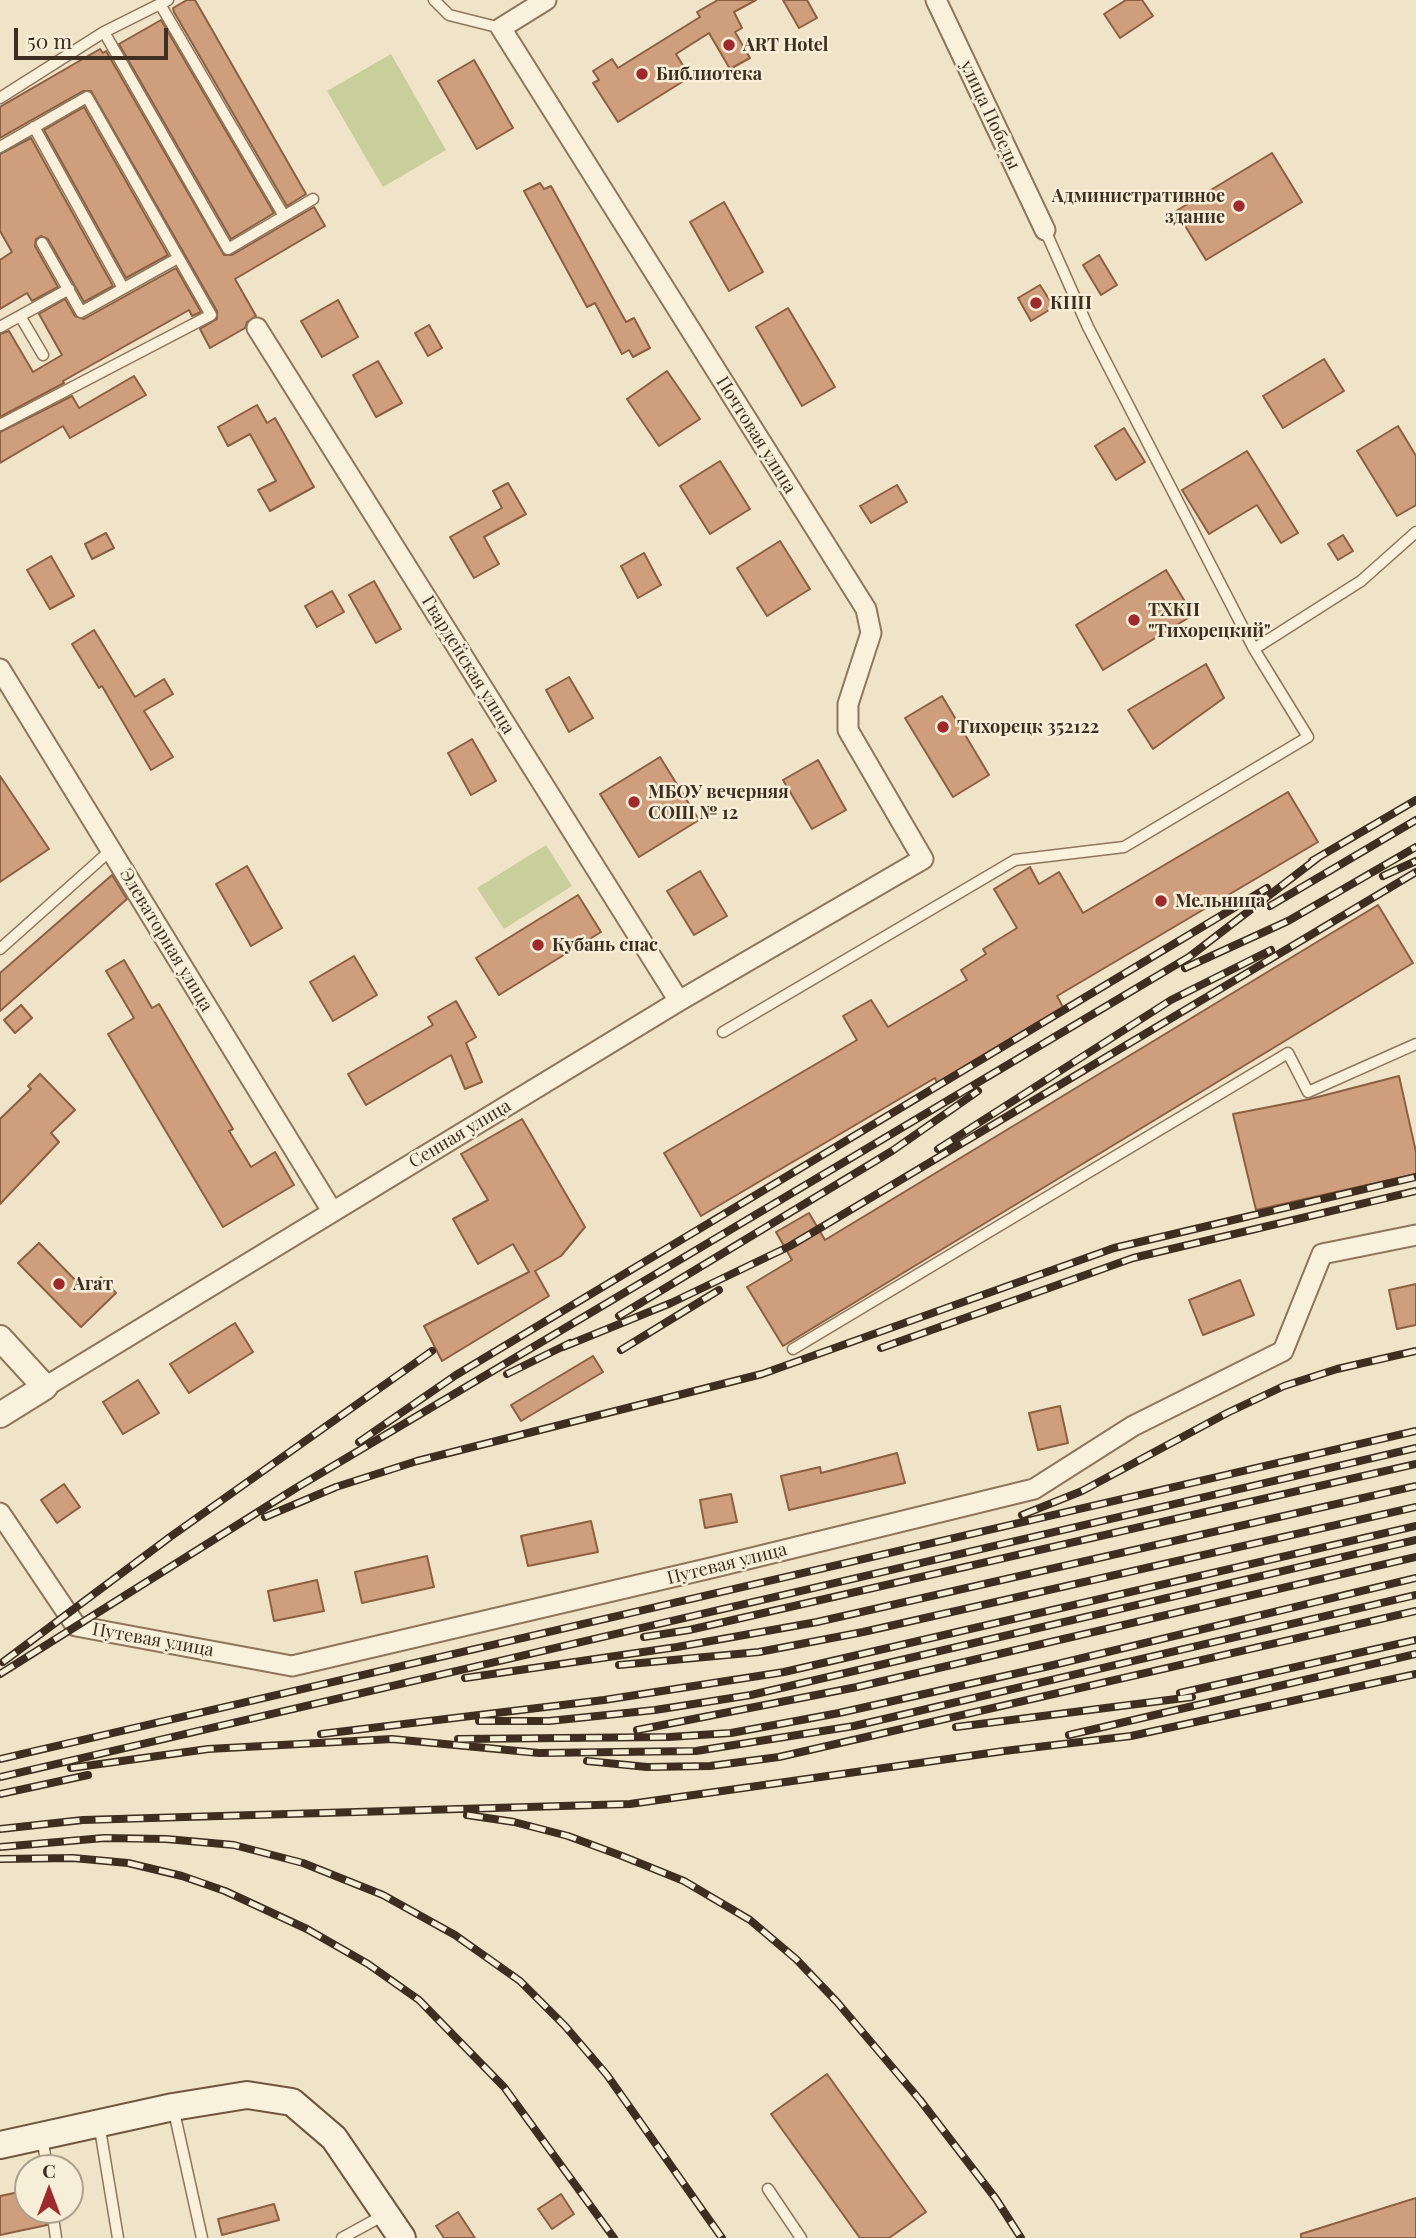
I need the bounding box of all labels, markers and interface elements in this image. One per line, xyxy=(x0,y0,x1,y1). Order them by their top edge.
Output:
scale bar xyxy=(18,14,172,58)
text: 50 m xyxy=(27,26,72,54)
place label: ART Hotel xyxy=(743,34,828,56)
marker: ART Hotel xyxy=(721,37,737,53)
street label: улица Победы xyxy=(955,57,1025,173)
place label: Библиотека xyxy=(656,63,762,85)
marker: Библиотека xyxy=(634,66,650,82)
place label: Административное здание xyxy=(1052,185,1225,228)
marker: Административное здание xyxy=(1231,198,1247,214)
place label: КПП xyxy=(1050,292,1092,314)
marker: КПП xyxy=(1028,295,1044,311)
street label: Почтовая улица xyxy=(711,372,801,498)
street label: Гвардейская улица xyxy=(417,592,519,738)
place label: ТХКП "Тихорецкий" xyxy=(1148,599,1271,642)
marker: ТХКП "Тихорецкий" xyxy=(1126,612,1142,628)
place label: Тихорецк 352122 xyxy=(957,716,1099,738)
marker: Тихорецк 352122 xyxy=(935,719,951,735)
place label: МБОУ вечерняя СОШ № 12 xyxy=(648,781,789,824)
marker: МБОУ вечерняя СОШ № 12 xyxy=(626,794,642,810)
street label: Элеваторная улица xyxy=(115,865,217,1015)
place label: Мельница xyxy=(1175,890,1265,912)
marker: Мельница xyxy=(1153,893,1169,909)
place label: Кубань спас xyxy=(552,934,658,956)
marker: Кубань спас xyxy=(530,937,546,953)
street label: Сенная улица xyxy=(405,1095,515,1173)
place label: Агат xyxy=(73,1273,113,1295)
marker: Агат xyxy=(51,1276,67,1292)
street label: Путевая улица xyxy=(665,1539,789,1589)
street label: Путевая улица xyxy=(91,1619,215,1661)
north arrow xyxy=(14,2154,84,2224)
text: С xyxy=(42,2157,56,2183)

